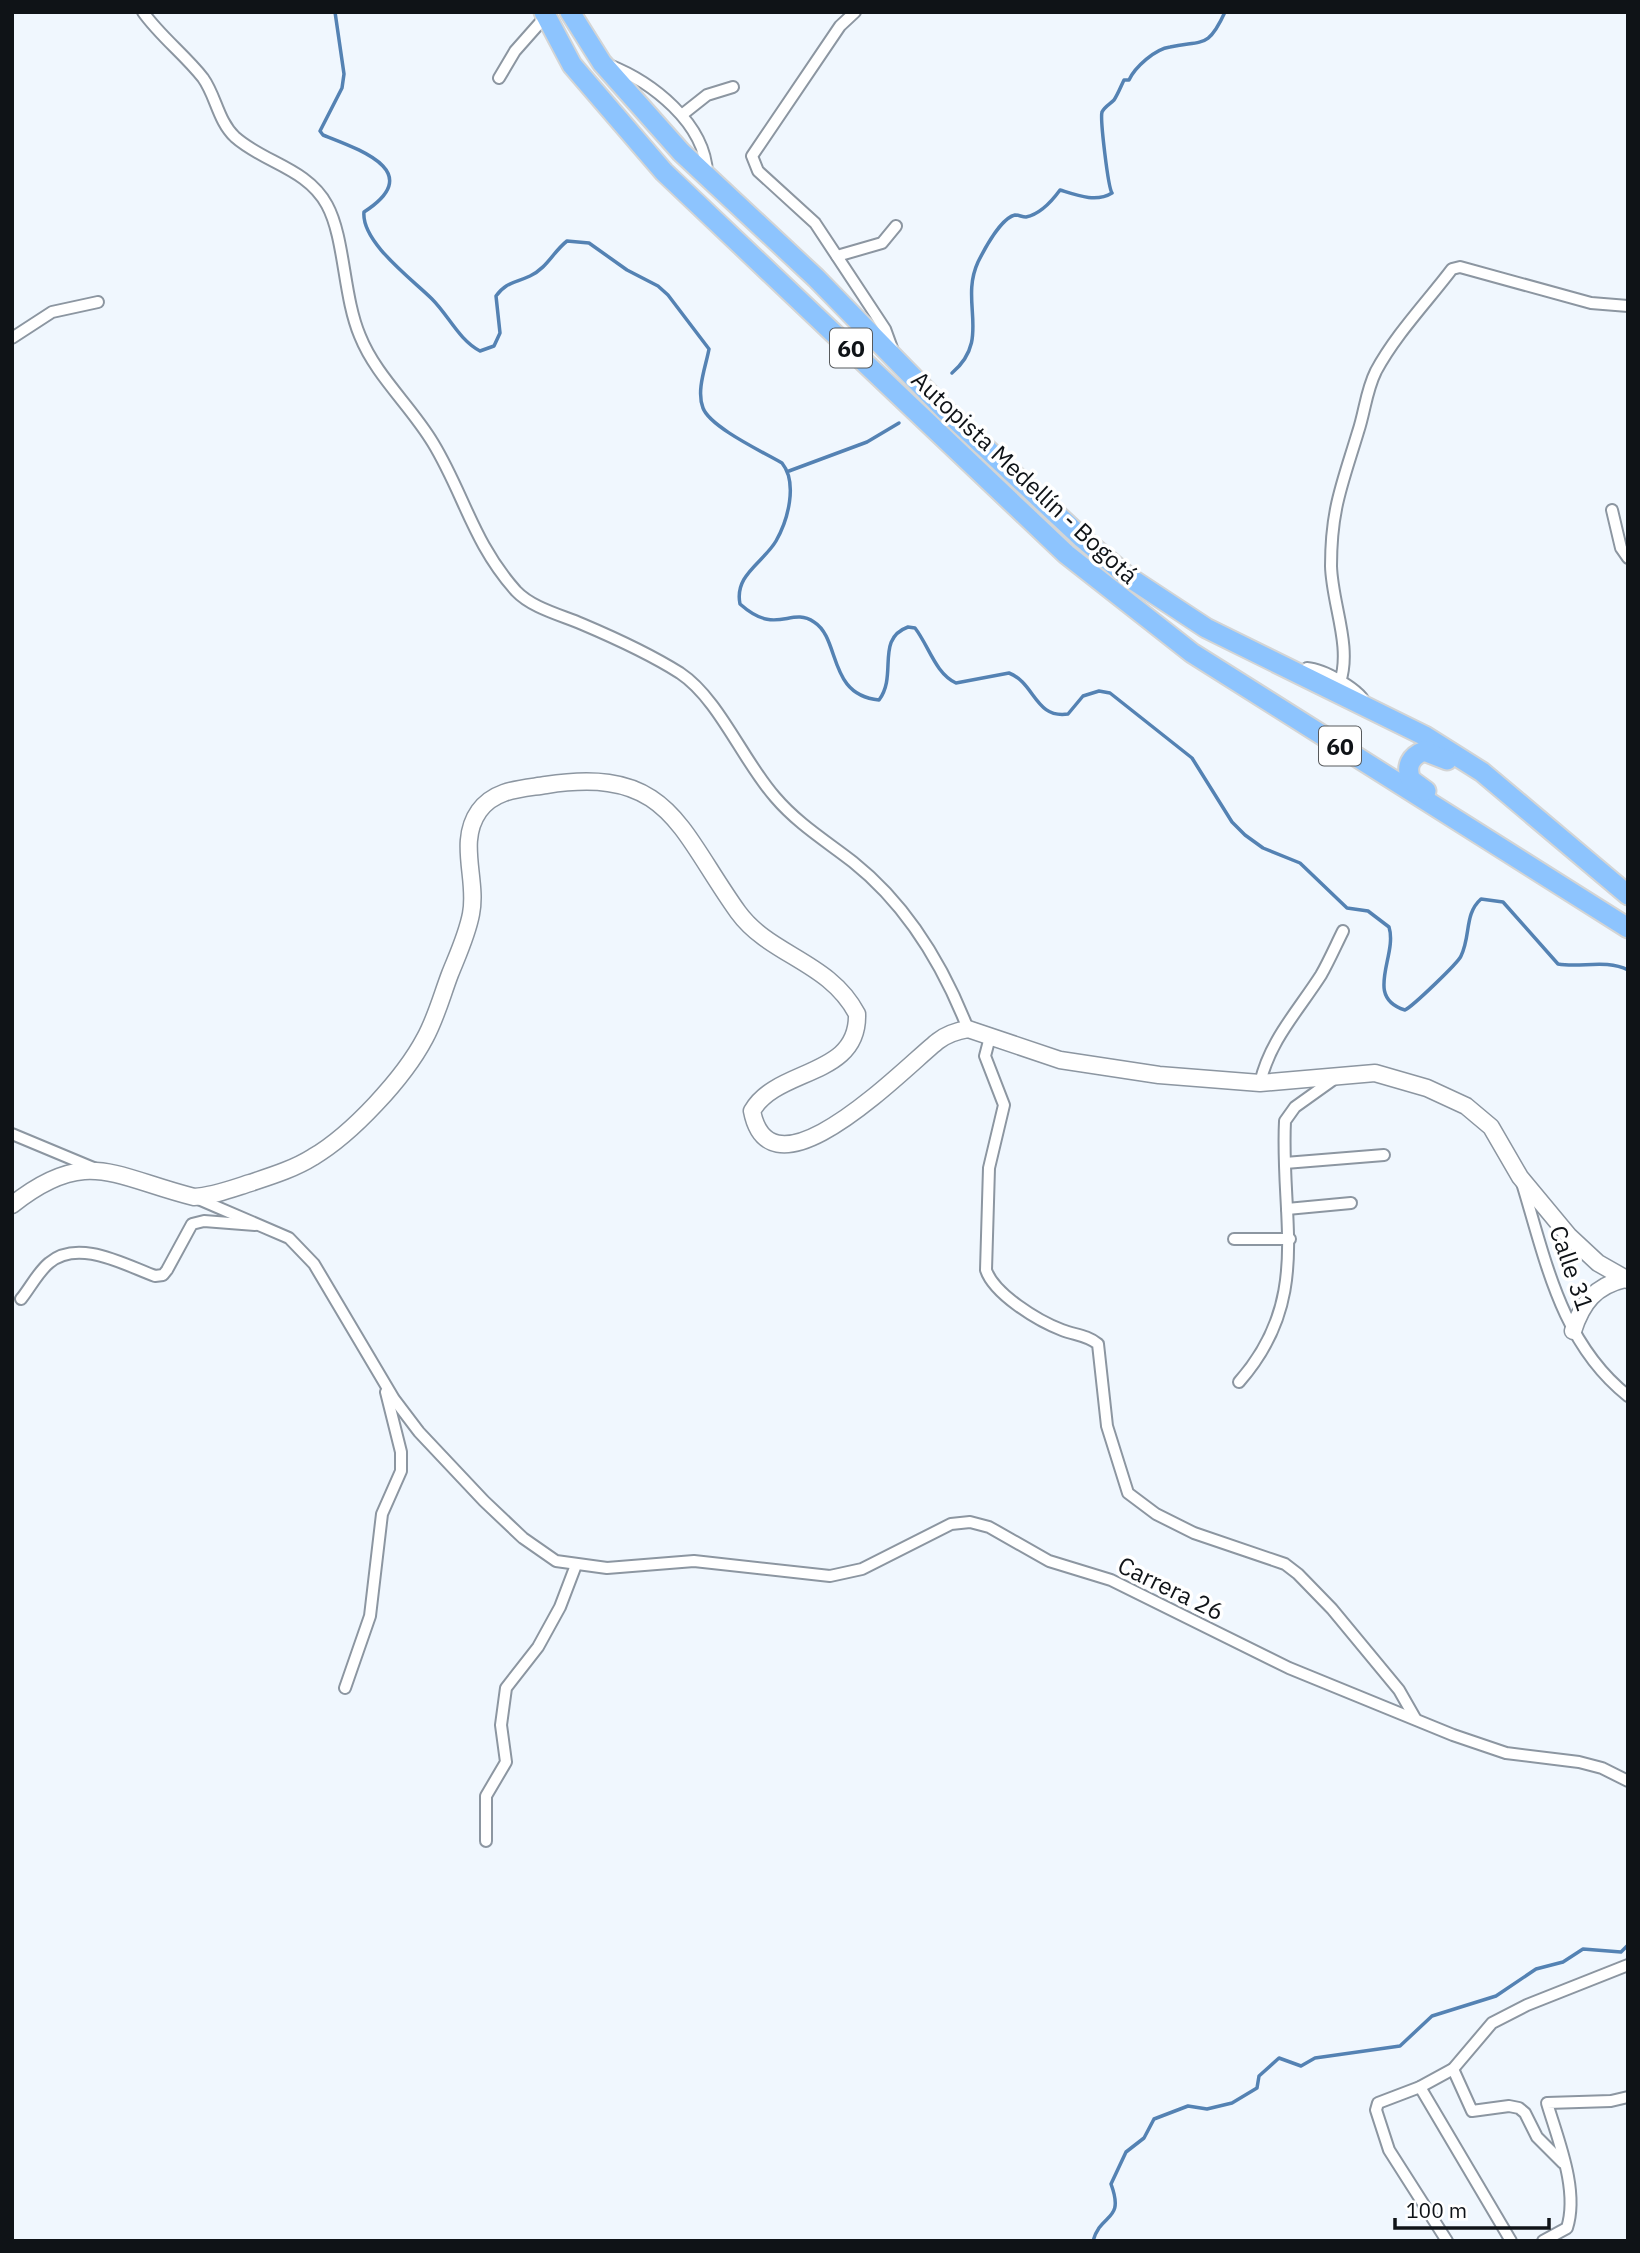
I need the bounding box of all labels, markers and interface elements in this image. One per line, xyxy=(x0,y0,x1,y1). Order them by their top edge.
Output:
road number: 60 xyxy=(830,328,872,368)
street label: Autopista Medellín - Bogotá xyxy=(905,363,1145,591)
road number: 60 xyxy=(1319,726,1361,766)
street label: Calle 31 xyxy=(1542,1221,1602,1315)
street label: Carrera 26 xyxy=(1113,1549,1229,1627)
scale bar xyxy=(1395,2186,1549,2230)
text: 100 m xyxy=(1406,2196,1467,2224)

